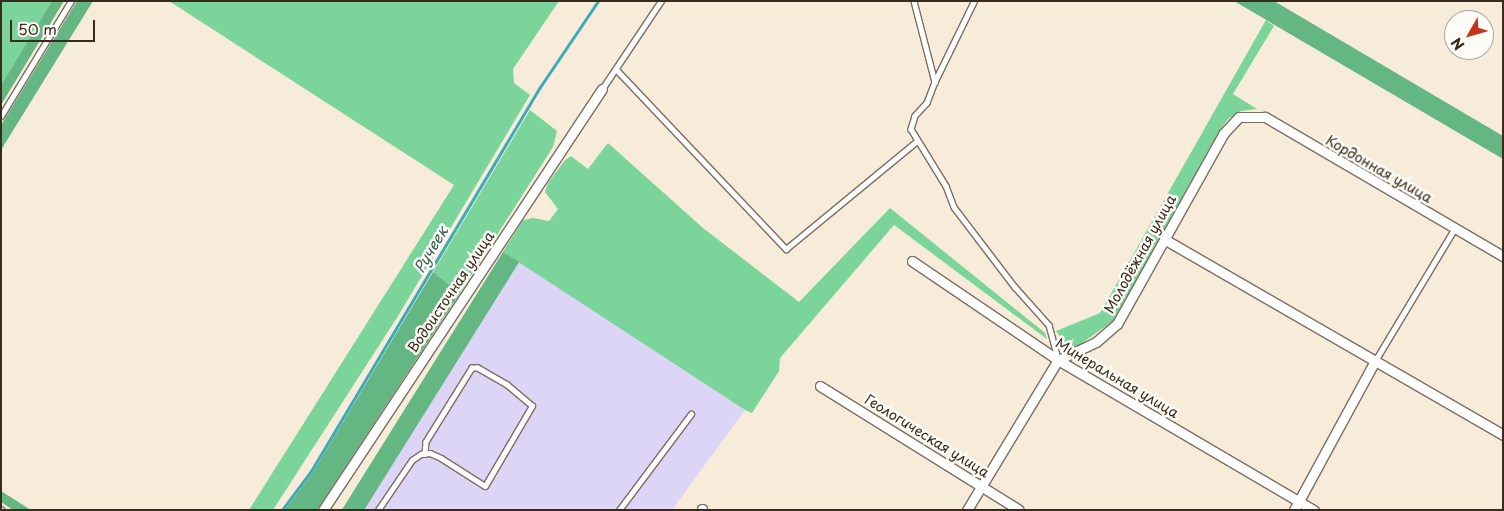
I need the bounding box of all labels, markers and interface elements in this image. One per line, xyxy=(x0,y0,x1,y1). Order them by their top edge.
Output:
scale bar xyxy=(12,10,98,42)
north arrow xyxy=(1444,10,1494,60)
text: 50 m xyxy=(18,17,57,40)
text: N xyxy=(1446,33,1469,55)
street label: Кордонная улица xyxy=(1322,131,1436,207)
street label: Молодёжная улица xyxy=(1100,192,1180,316)
water label: Ручеек xyxy=(409,223,451,275)
street label: Водоисточная улица xyxy=(404,228,498,356)
street label: Минеральная улица xyxy=(1052,334,1182,422)
street label: Геологическая улица xyxy=(861,391,993,481)

